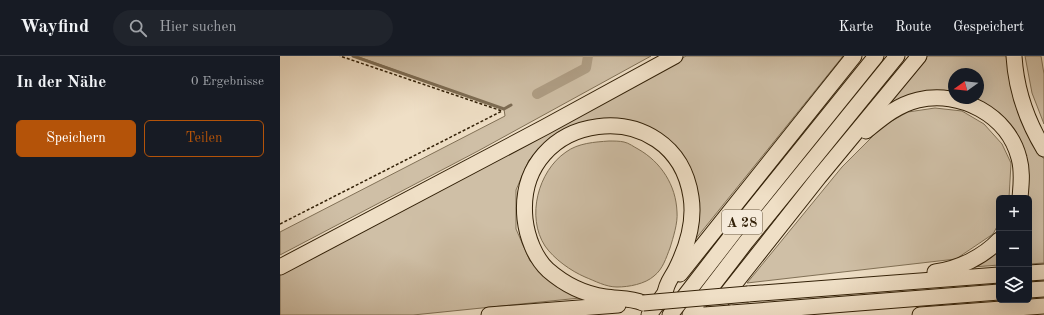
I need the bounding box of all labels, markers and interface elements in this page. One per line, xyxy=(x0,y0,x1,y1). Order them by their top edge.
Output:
search box xyxy=(113,10,393,46)
icon: search xyxy=(127,17,149,39)
text: Wayfind xyxy=(20,18,89,37)
text: Hier suchen xyxy=(159,20,237,35)
text: Karte xyxy=(839,20,873,34)
text: Route xyxy=(895,20,931,34)
text: Gespeichert xyxy=(953,20,1024,34)
north arrow xyxy=(948,68,984,104)
text: In der Nähe xyxy=(16,74,106,91)
text: 0 Ergebnisse xyxy=(191,75,264,88)
button: Speichern xyxy=(16,120,136,157)
button: Teilen xyxy=(144,120,264,157)
map controls xyxy=(996,195,1032,303)
button: + xyxy=(996,195,1032,231)
road number: A 28 xyxy=(722,210,762,234)
button: − xyxy=(996,231,1032,267)
button: layers xyxy=(996,267,1032,303)

